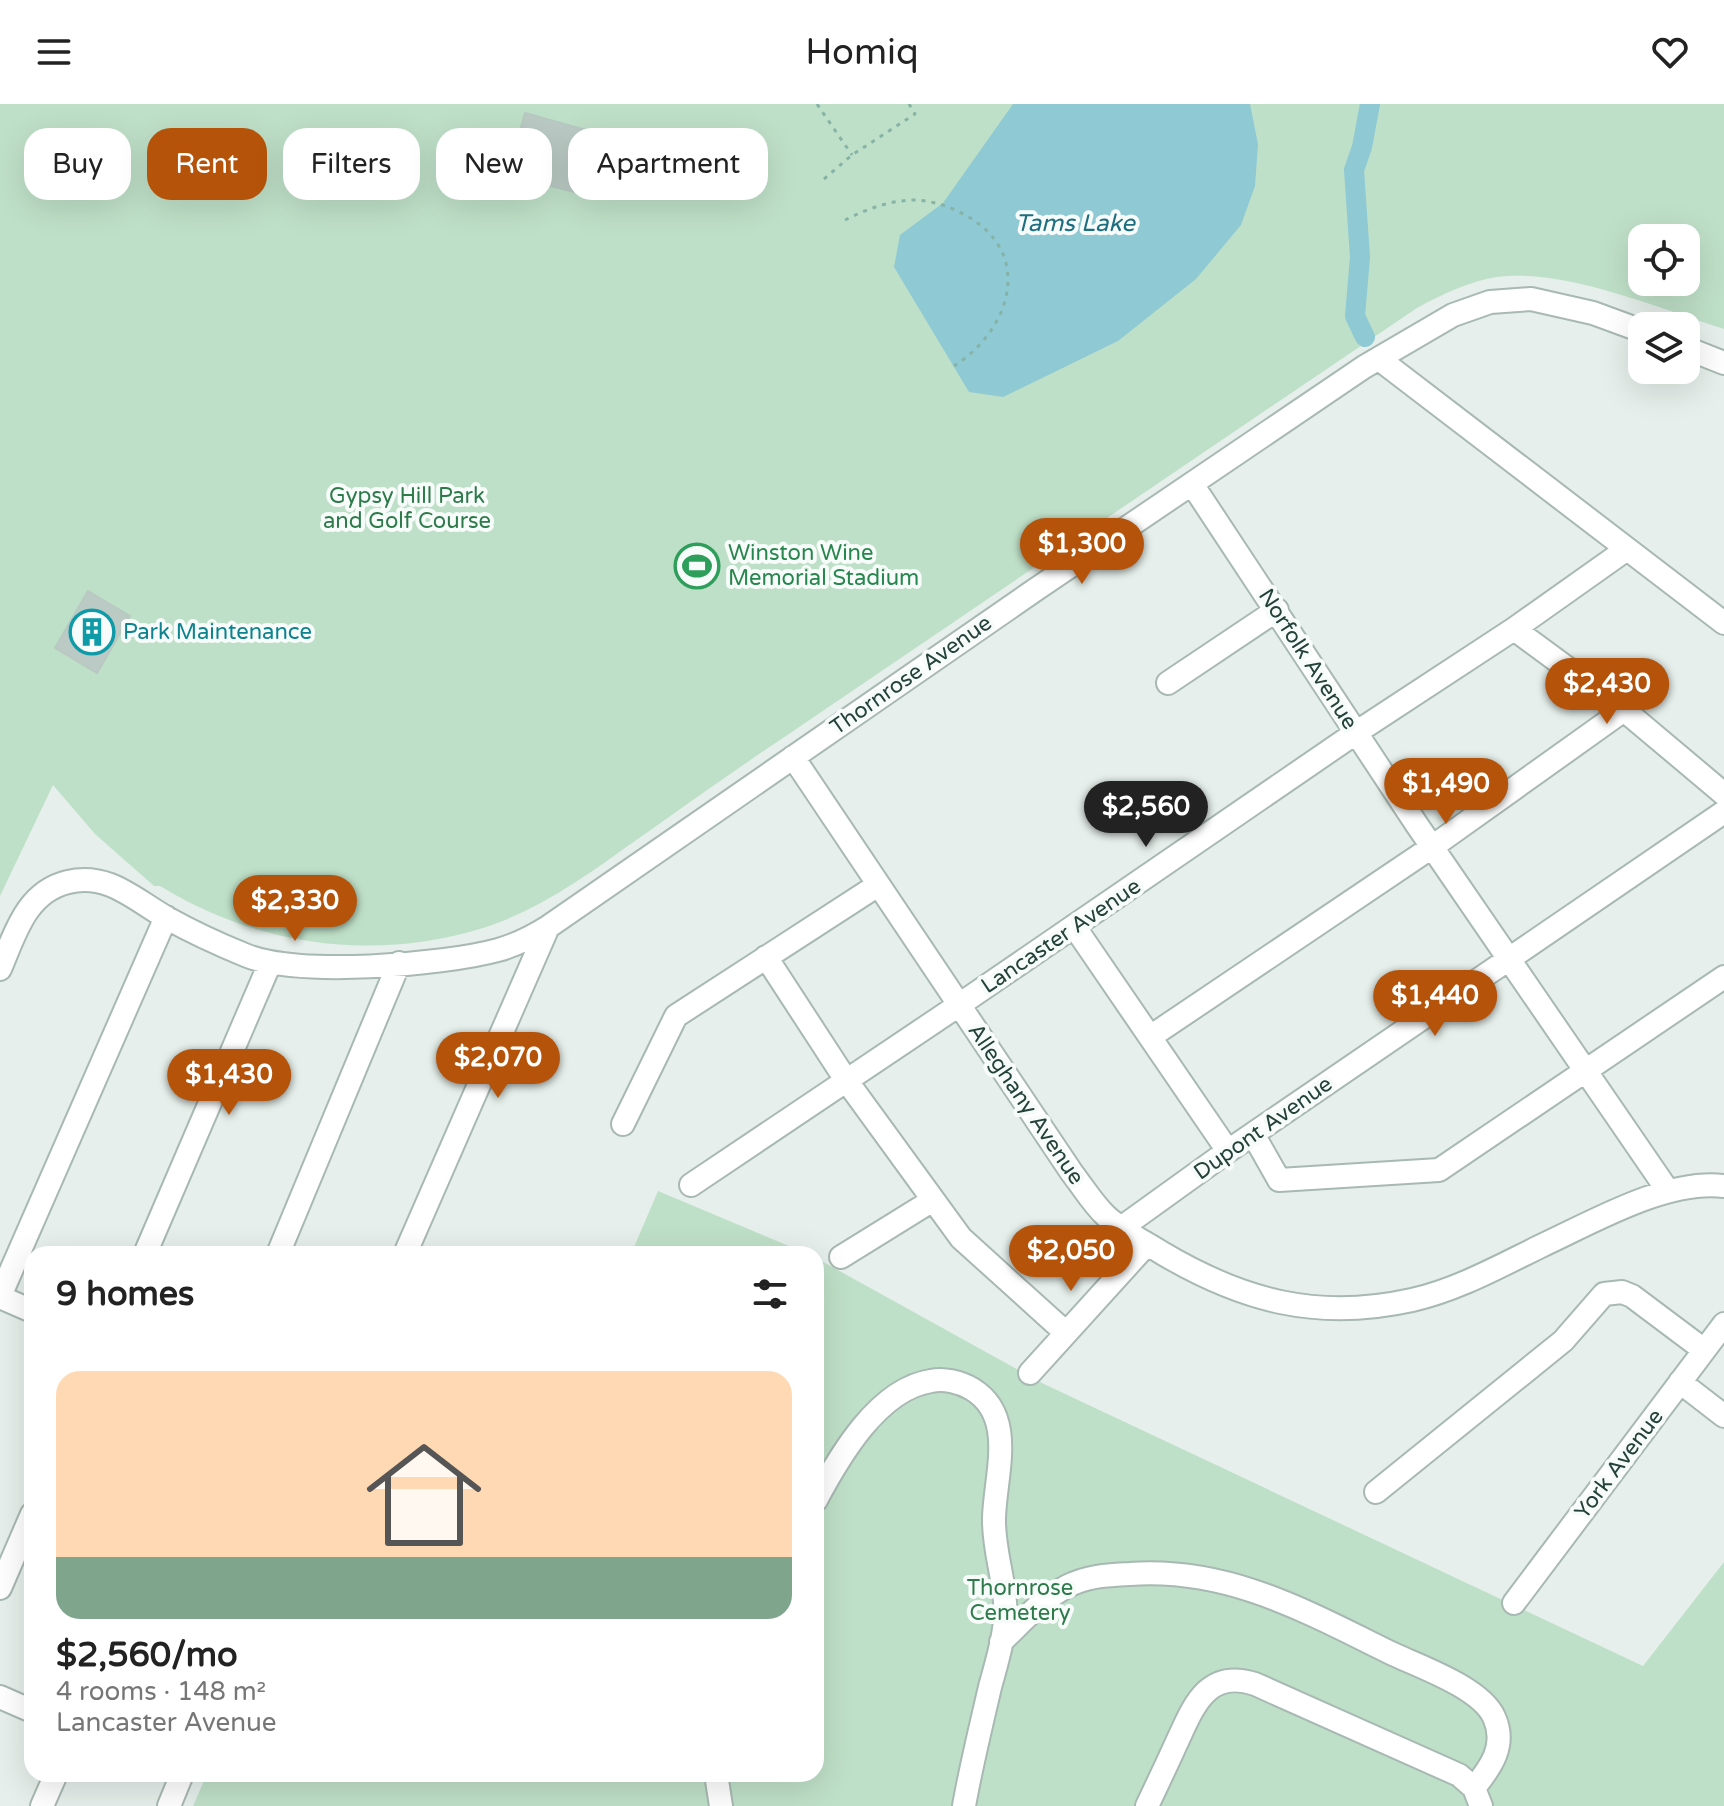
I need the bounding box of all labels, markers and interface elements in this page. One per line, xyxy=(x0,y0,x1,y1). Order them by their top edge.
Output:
icon: menu xyxy=(32,30,76,74)
icon: heart xyxy=(1648,30,1692,74)
text: Homiq xyxy=(805,31,919,74)
chip: Buy xyxy=(24,128,131,200)
chip: Rent xyxy=(147,128,267,200)
chip: Filters xyxy=(283,128,420,200)
chip: New xyxy=(436,128,552,200)
chip: Apartment xyxy=(568,128,768,200)
water label: Tams Lake xyxy=(1015,209,1136,238)
map controls xyxy=(1628,224,1700,384)
button: locate xyxy=(1628,224,1700,296)
button: layers xyxy=(1628,312,1700,384)
park label: Gypsy Hill Park and Golf Course xyxy=(323,483,491,534)
pin: $1,300 xyxy=(1017,518,1147,586)
text: $1,300 xyxy=(1038,528,1126,559)
place label: Winston Wine Memorial Stadium xyxy=(728,540,919,591)
sports icon: Winston Wine Memorial Stadium xyxy=(673,542,721,590)
street label: Norfolk Avenue xyxy=(1253,584,1363,734)
building icon: Park Maintenance xyxy=(68,608,116,656)
street label: Thornrose Avenue xyxy=(825,610,997,740)
place label: Park Maintenance xyxy=(123,619,312,645)
pin: $2,430 xyxy=(1542,658,1672,726)
text: $2,430 xyxy=(1563,668,1651,699)
pin: $1,490 xyxy=(1381,758,1511,826)
text: $1,490 xyxy=(1402,768,1490,799)
pin: $2,560 xyxy=(1081,781,1211,849)
text: $2,560 xyxy=(1102,791,1190,822)
street label: Lancaster Avenue xyxy=(976,873,1146,999)
pin: $2,330 xyxy=(230,875,360,943)
text: $2,330 xyxy=(251,885,339,916)
pin: $1,440 xyxy=(1370,970,1500,1038)
text: $1,440 xyxy=(1391,980,1479,1011)
street label: Alleghany Avenue xyxy=(962,1018,1090,1190)
pin: $2,070 xyxy=(433,1032,563,1100)
text: $2,070 xyxy=(454,1042,542,1073)
pin: $1,430 xyxy=(164,1049,294,1117)
text: $1,430 xyxy=(185,1059,273,1090)
street label: Dupont Avenue xyxy=(1189,1071,1337,1185)
pin: $2,050 xyxy=(1006,1225,1136,1293)
text: $2,050 xyxy=(1027,1235,1115,1266)
icon: filters xyxy=(748,1272,792,1316)
text: 9 homes xyxy=(56,1274,194,1315)
street label: York Avenue xyxy=(1569,1404,1669,1524)
icon: home xyxy=(352,1423,496,1567)
park label: Thornrose Cemetery xyxy=(967,1575,1073,1626)
text: $2,560/mo xyxy=(56,1635,238,1676)
text: 4 rooms · 148 m² xyxy=(56,1676,266,1707)
text: Lancaster Avenue xyxy=(56,1707,277,1738)

